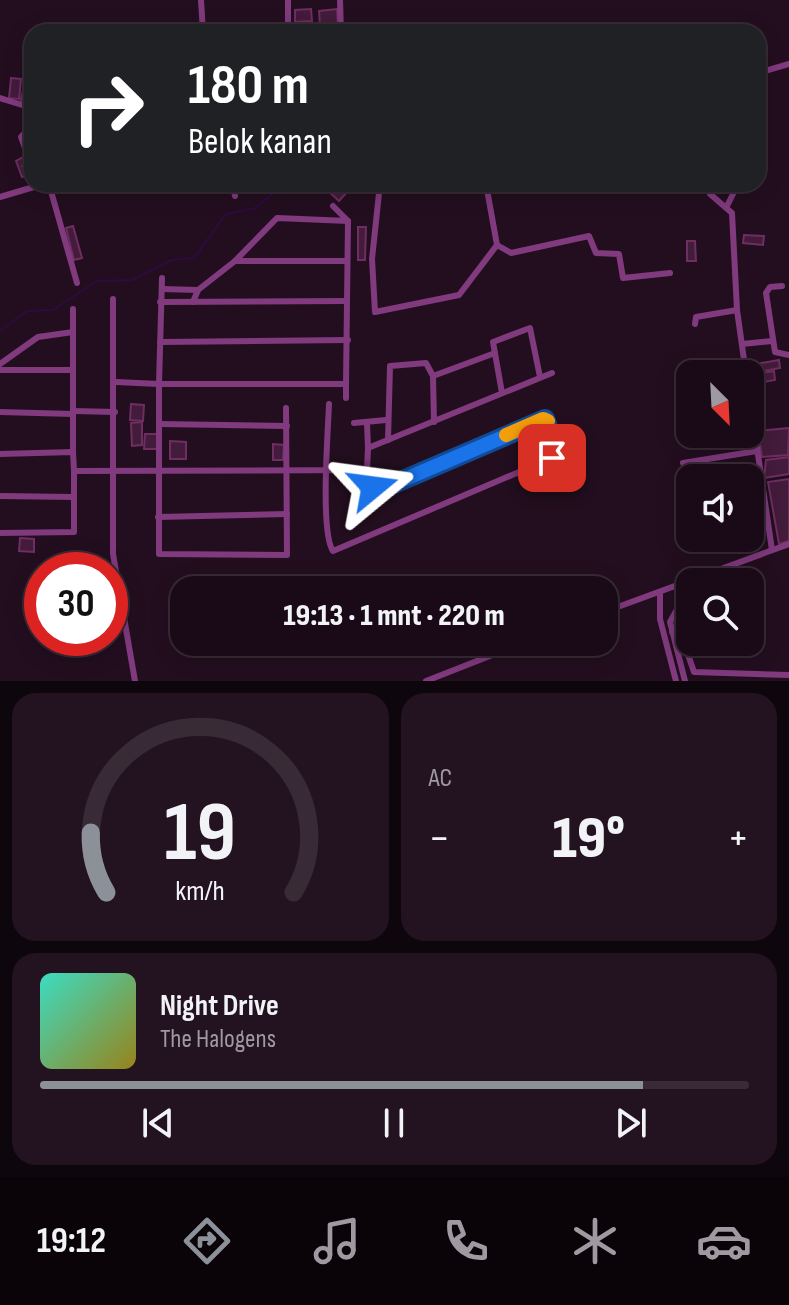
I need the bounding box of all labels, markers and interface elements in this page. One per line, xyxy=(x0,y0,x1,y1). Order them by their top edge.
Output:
text: 180 m xyxy=(188,53,309,120)
icon: right xyxy=(56,56,160,160)
text: Belok kanan xyxy=(188,121,332,164)
north arrow xyxy=(676,360,764,448)
map controls xyxy=(676,360,764,656)
pin xyxy=(518,424,586,492)
icon: arrive xyxy=(530,436,574,480)
position arrow xyxy=(331,445,415,529)
button: sound xyxy=(676,464,764,552)
speed limit sign: 30 xyxy=(24,552,128,656)
button: search xyxy=(676,568,764,656)
text: 19:13 · 1 mnt · 220 m xyxy=(283,598,505,634)
text: AC xyxy=(429,763,452,794)
text: 19 xyxy=(164,784,236,884)
text: 19° xyxy=(552,803,625,875)
text: − xyxy=(429,812,450,865)
text: + xyxy=(727,812,749,865)
text: km/h xyxy=(176,874,225,909)
text: Night Drive xyxy=(160,988,279,1024)
text: The Halogens xyxy=(160,1024,276,1055)
icon: previous xyxy=(136,1101,180,1145)
icon: pause xyxy=(372,1101,416,1145)
icon: next xyxy=(609,1101,653,1145)
icon: directions xyxy=(179,1213,235,1269)
icon: music xyxy=(309,1213,365,1269)
icon: phone xyxy=(438,1213,494,1269)
icon: climate xyxy=(567,1213,623,1269)
icon: car xyxy=(696,1213,752,1269)
text: 19:12 xyxy=(37,1220,106,1263)

